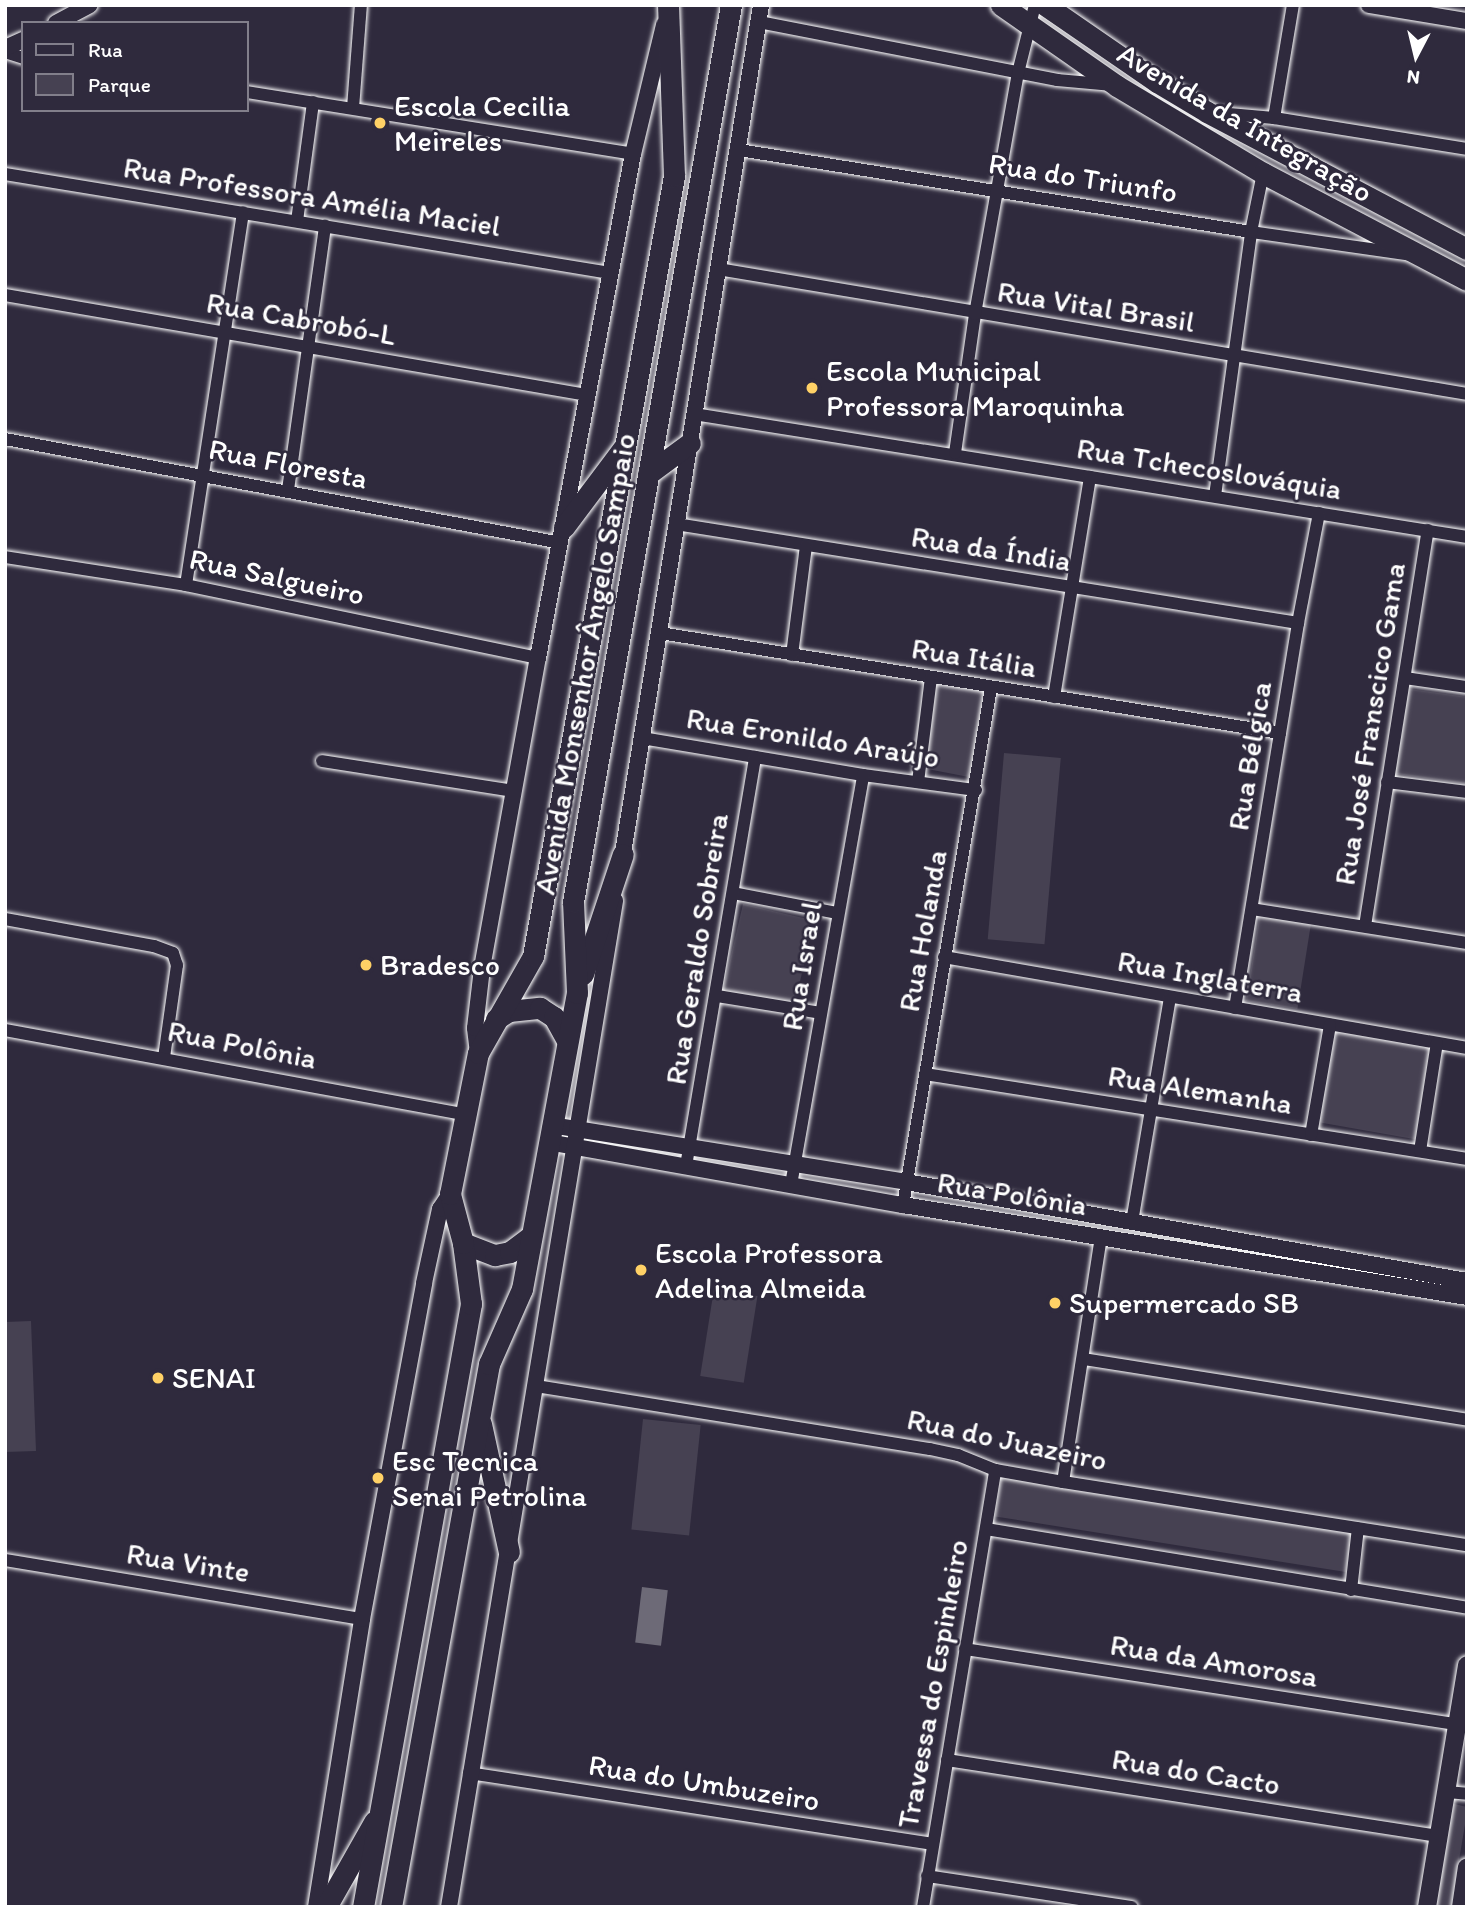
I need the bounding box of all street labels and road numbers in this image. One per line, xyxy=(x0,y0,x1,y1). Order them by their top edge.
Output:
street label: Avenida da Integração xyxy=(1111,35,1379,211)
street label: Rua do Triunfo xyxy=(987,146,1179,210)
street label: Rua Professora Amélia Maciel xyxy=(120,149,504,245)
street label: Rua Vital Brasil xyxy=(995,274,1197,340)
street label: Rua Cabrobó-L xyxy=(204,285,398,353)
street label: Rua Floresta xyxy=(205,431,371,497)
street label: Rua Tchecoslováquia xyxy=(1075,431,1343,507)
street label: Avenida Monsenhor Ângelo Sampaio xyxy=(527,432,643,896)
street label: Rua da Índia xyxy=(908,519,1074,579)
street label: Rua Salgueiro xyxy=(186,541,368,613)
street label: Rua José Franscico Gama xyxy=(1327,560,1413,888)
street label: Rua Itália xyxy=(909,630,1039,686)
street label: Rua Bélgica xyxy=(1220,679,1280,833)
street label: Rua Eronildo Araújo xyxy=(683,700,943,776)
street label: Rua Geraldo Sobreira xyxy=(658,811,736,1087)
street label: Rua Holanda xyxy=(891,847,955,1015)
street label: Rua Israel xyxy=(774,899,830,1033)
street label: Rua Inglaterra xyxy=(1114,943,1306,1011)
street label: Rua Polônia xyxy=(165,1013,319,1077)
street label: Rua Alemanha xyxy=(1105,1058,1295,1122)
street label: Rua Polônia xyxy=(935,1164,1089,1224)
street label: Rua do Juazeiro xyxy=(904,1401,1110,1479)
street label: Rua Vinte xyxy=(124,1536,252,1590)
street label: Travessa do Espinheiro xyxy=(890,1537,976,1831)
street label: Rua da Amorosa xyxy=(1107,1627,1321,1695)
street label: Rua do Cacto xyxy=(1109,1741,1283,1803)
street label: Rua do Umbuzeiro xyxy=(585,1747,823,1819)

